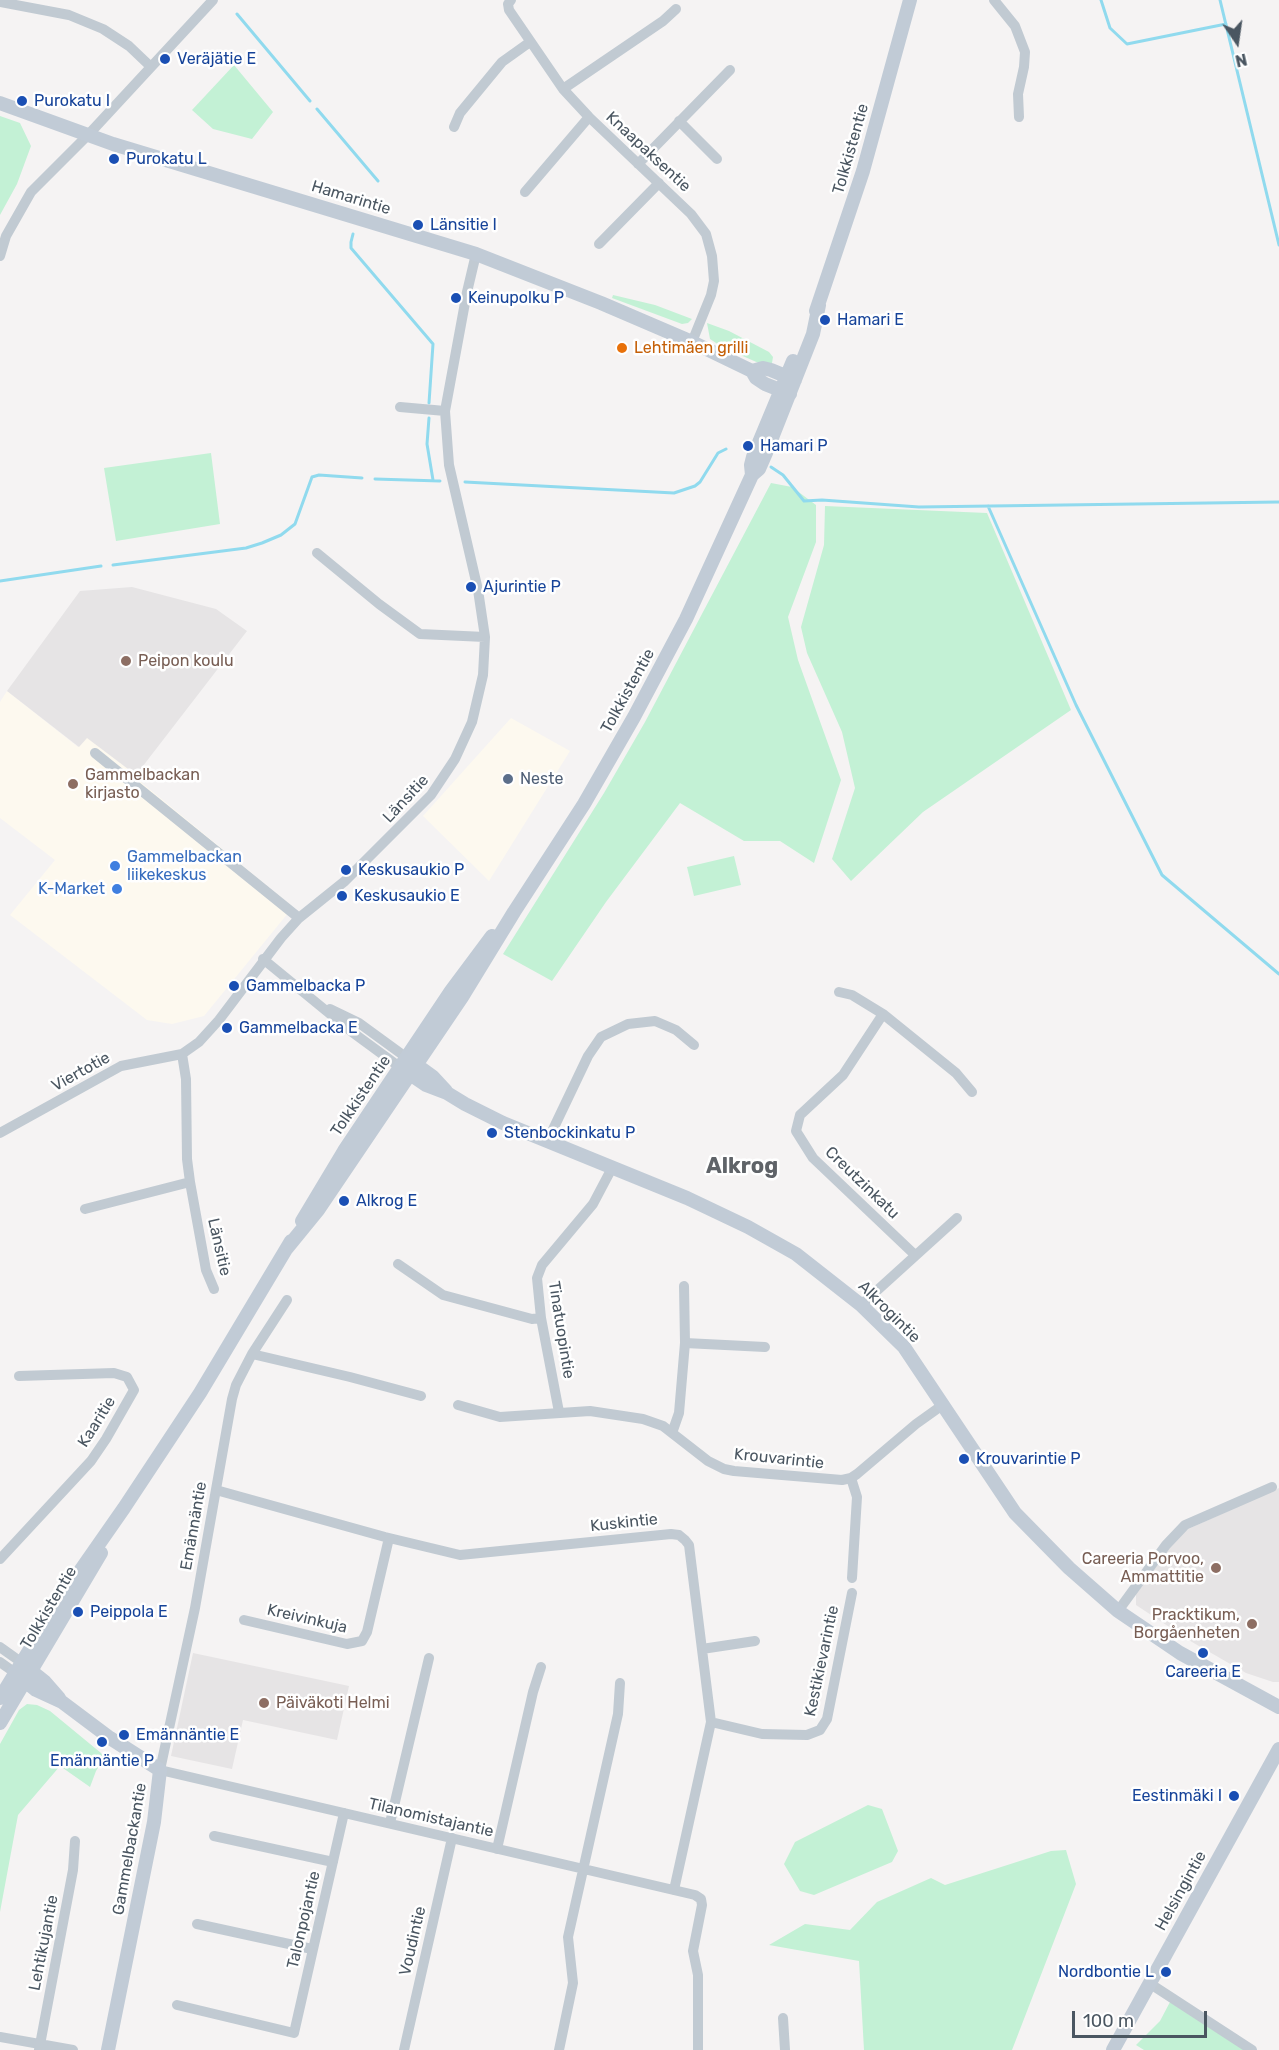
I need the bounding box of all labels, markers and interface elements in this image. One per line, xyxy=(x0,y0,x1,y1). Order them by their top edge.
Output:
north arrow xyxy=(1207,12,1267,72)
place label: Veräjätie E xyxy=(177,49,256,69)
text: N xyxy=(1233,49,1249,71)
marker: Veräjätie E xyxy=(158,52,172,66)
place label: Purokatu I xyxy=(34,91,110,111)
marker: Purokatu I xyxy=(15,94,29,108)
street label: Tolkkistentie xyxy=(829,102,873,196)
street label: Knaapaksentie xyxy=(602,108,694,196)
place label: Purokatu L xyxy=(126,149,207,169)
marker: Purokatu L xyxy=(107,152,121,166)
street label: Hamarintie xyxy=(309,177,393,219)
place label: Länsitie I xyxy=(430,215,497,235)
marker: Länsitie I xyxy=(411,218,425,232)
place label: Keinupolku P xyxy=(468,288,564,308)
marker: Keinupolku P xyxy=(449,291,463,305)
place label: Hamari E xyxy=(837,310,904,330)
marker: Hamari E xyxy=(818,313,832,327)
place label: Lehtimäen grilli xyxy=(634,338,748,358)
marker: Lehtimäen grilli xyxy=(615,341,629,355)
place label: Hamari P xyxy=(760,436,827,456)
marker: Hamari P xyxy=(741,439,755,453)
place label: Ajurintie P xyxy=(483,577,561,597)
marker: Ajurintie P xyxy=(464,580,478,594)
street label: Tolkkistentie xyxy=(597,646,659,736)
place label: Peipon koulu xyxy=(138,651,234,671)
marker: Peipon koulu xyxy=(119,654,133,668)
place label: Gammelbackan kirjasto xyxy=(85,765,200,803)
place label: Neste xyxy=(520,769,563,789)
street label: Länsitie xyxy=(379,771,433,827)
marker: Neste xyxy=(501,772,515,786)
marker: Gammelbackan kirjasto xyxy=(66,777,80,791)
place label: Gammelbackan liikekeskus xyxy=(127,847,242,885)
marker: Gammelbackan liikekeskus xyxy=(108,859,122,873)
place label: Keskusaukio P xyxy=(358,860,464,880)
marker: Keskusaukio P xyxy=(339,863,353,877)
place label: K-Market xyxy=(38,879,105,899)
marker: K-Market xyxy=(110,882,124,896)
place label: Keskusaukio E xyxy=(354,886,460,906)
marker: Keskusaukio E xyxy=(335,889,349,903)
place label: Gammelbacka P xyxy=(246,976,365,996)
marker: Gammelbacka P xyxy=(227,979,241,993)
place label: Gammelbacka E xyxy=(239,1018,358,1038)
marker: Gammelbacka E xyxy=(220,1021,234,1035)
street label: Viertotie xyxy=(48,1048,114,1096)
street label: Tolkkistentie xyxy=(327,1052,395,1140)
place label: Stenbockinkatu P xyxy=(504,1123,635,1143)
marker: Stenbockinkatu P xyxy=(485,1126,499,1140)
street label: Creutzinkatu xyxy=(821,1143,903,1223)
district label: Alkrog xyxy=(706,1154,778,1180)
place label: Alkrog E xyxy=(356,1191,417,1211)
marker: Alkrog E xyxy=(337,1194,351,1208)
street label: Länsitie xyxy=(203,1216,235,1278)
street label: Alkrogintie xyxy=(854,1277,924,1347)
street label: Tinatuopintie xyxy=(544,1280,578,1380)
street label: Kaaritie xyxy=(74,1393,120,1451)
street label: Krouvarintie xyxy=(733,1445,825,1473)
place label: Krouvarintie P xyxy=(976,1449,1081,1469)
marker: Krouvarintie P xyxy=(957,1452,971,1466)
street label: Emännäntie xyxy=(177,1480,211,1572)
street label: Kuskintie xyxy=(589,1510,659,1536)
place label: Careeria Porvoo, Ammattitie xyxy=(1082,1549,1204,1587)
marker: Careeria Porvoo, Ammattitie xyxy=(1209,1561,1223,1575)
street label: Tolkkistentie xyxy=(17,1563,81,1653)
street label: Kreivinkuja xyxy=(265,1600,349,1638)
place label: Peippola E xyxy=(90,1602,168,1622)
street label: Kestikievarintie xyxy=(801,1604,843,1718)
marker: Peippola E xyxy=(71,1605,85,1619)
place label: Pracktikum, Borgåenheten xyxy=(1134,1605,1240,1643)
marker: Pracktikum, Borgåenheten xyxy=(1245,1617,1259,1631)
marker: Careeria E xyxy=(1196,1646,1210,1660)
place label: Careeria E xyxy=(1165,1662,1241,1682)
place label: Päiväkoti Helmi xyxy=(276,1693,390,1713)
marker: Päiväkoti Helmi xyxy=(257,1696,271,1710)
place label: Emännäntie E xyxy=(136,1725,239,1745)
marker: Emännäntie E xyxy=(117,1728,131,1742)
marker: Emännäntie P xyxy=(95,1735,109,1749)
place label: Emännäntie P xyxy=(50,1751,154,1771)
street label: Gammelbackantie xyxy=(109,1781,151,1917)
place label: Eestinmäki I xyxy=(1132,1786,1222,1806)
marker: Eestinmäki I xyxy=(1227,1789,1241,1803)
street label: Tilanomistajantie xyxy=(367,1794,495,1842)
street label: Helsingintie xyxy=(1151,1848,1211,1934)
street label: Talonpojantie xyxy=(283,1869,325,1971)
street label: Lehtikujantie xyxy=(25,1894,63,1992)
street label: Voudintie xyxy=(396,1904,430,1978)
place label: Nordbontie L xyxy=(1058,1962,1154,1982)
marker: Nordbontie L xyxy=(1159,1965,1173,1979)
scale bar xyxy=(1075,1999,1210,2037)
text: 100 m xyxy=(1083,2010,1134,2032)

